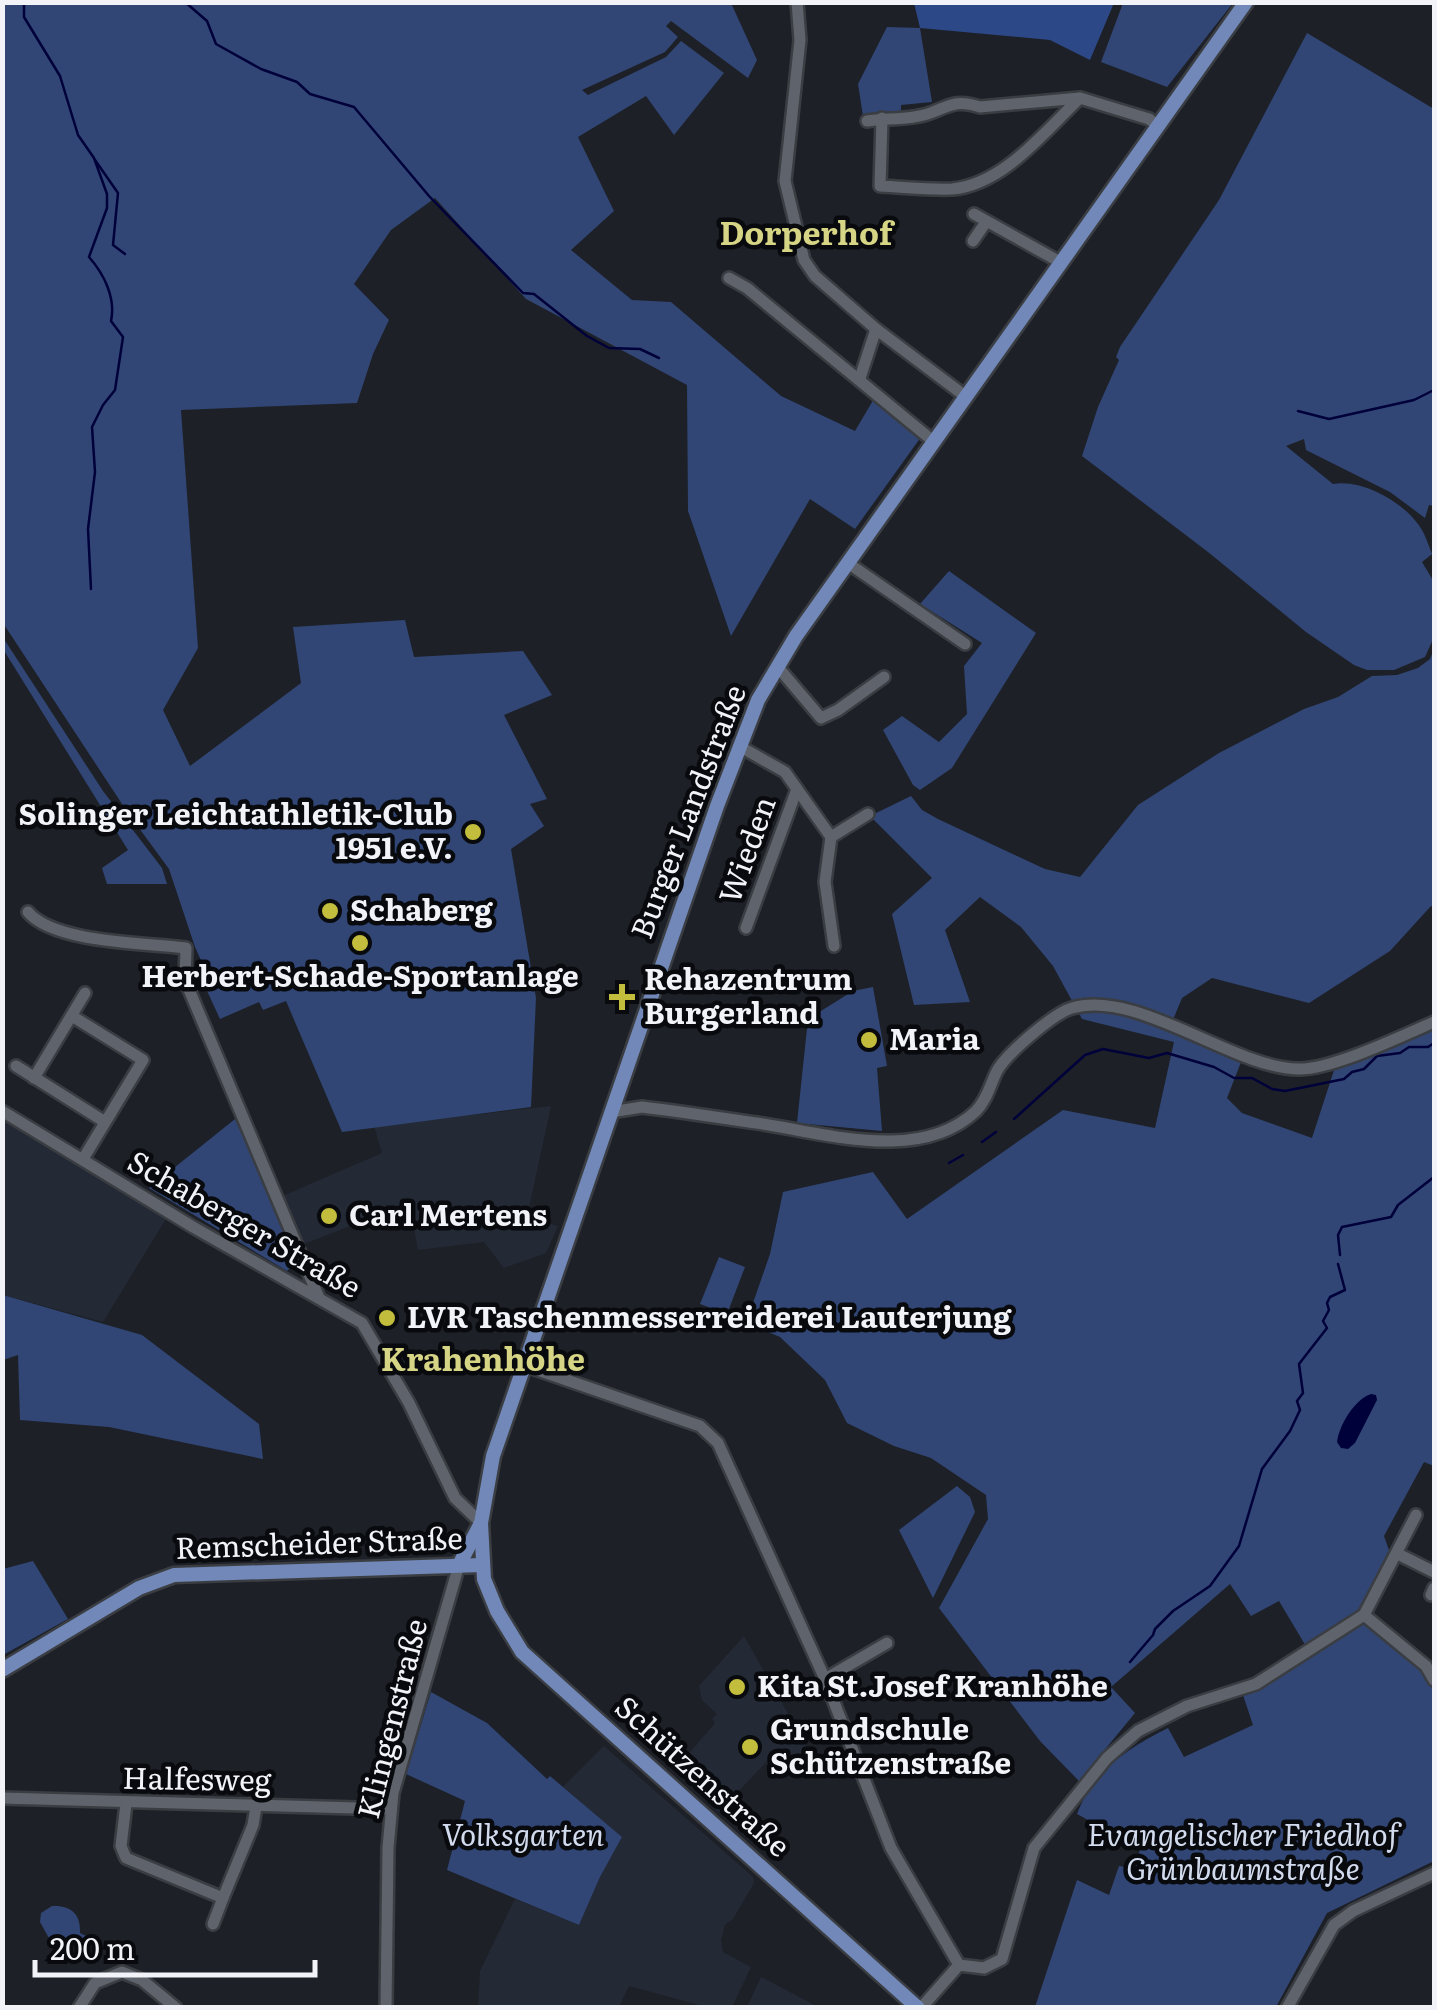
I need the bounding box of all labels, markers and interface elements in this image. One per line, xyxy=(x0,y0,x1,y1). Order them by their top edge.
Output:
district label: Dorperhof xyxy=(719,207,896,255)
street label: Burger Landstraße xyxy=(618,678,755,944)
street label: Wieden xyxy=(706,789,785,909)
place label: Solinger Leichtathletik-Club 1951 e.V. xyxy=(18,790,453,868)
marker: Solinger Leichtathletik-Club 1951 e.V. xyxy=(462,821,484,843)
place label: Schaberg xyxy=(350,886,493,930)
marker: Schaberg xyxy=(319,900,341,922)
marker: Herbert-Schade-Sportanlage xyxy=(349,932,371,954)
place label: Herbert-Schade-Sportanlage xyxy=(141,952,579,996)
place label: Rehazentrum Burgerland xyxy=(644,955,852,1033)
marker: Rehazentrum Burgerland xyxy=(609,984,635,1010)
place label: Maria xyxy=(889,1015,980,1059)
marker: Maria xyxy=(858,1029,880,1051)
street label: Schaberger Straße xyxy=(121,1138,370,1307)
place label: Carl Mertens xyxy=(349,1191,547,1235)
marker: Carl Mertens xyxy=(318,1205,340,1227)
place label: LVR Taschenmesserreiderei Lauterjung xyxy=(407,1293,1012,1337)
marker: LVR Taschenmesserreiderei Lauterjung xyxy=(376,1307,398,1329)
district label: Krahenhöhe xyxy=(381,1333,585,1381)
street label: Remscheider Straße xyxy=(175,1514,463,1568)
street label: Klingenstraße xyxy=(344,1614,436,1823)
place label: Kita St.Josef Kranhöhe xyxy=(757,1662,1108,1706)
marker: Kita St.Josef Kranhöhe xyxy=(726,1676,748,1698)
street label: Schützenstraße xyxy=(607,1684,801,1866)
place label: Grundschule Schützenstraße xyxy=(770,1705,1011,1783)
marker: Grundschule Schützenstraße xyxy=(739,1736,761,1758)
street label: Halfesweg xyxy=(122,1754,272,1800)
park label: Volksgarten xyxy=(442,1811,604,1855)
park label: Evangelischer Friedhof Grünbaumstraße xyxy=(1087,1811,1403,1889)
scale bar xyxy=(35,1915,315,1977)
text: 200 m xyxy=(50,1925,135,1969)

